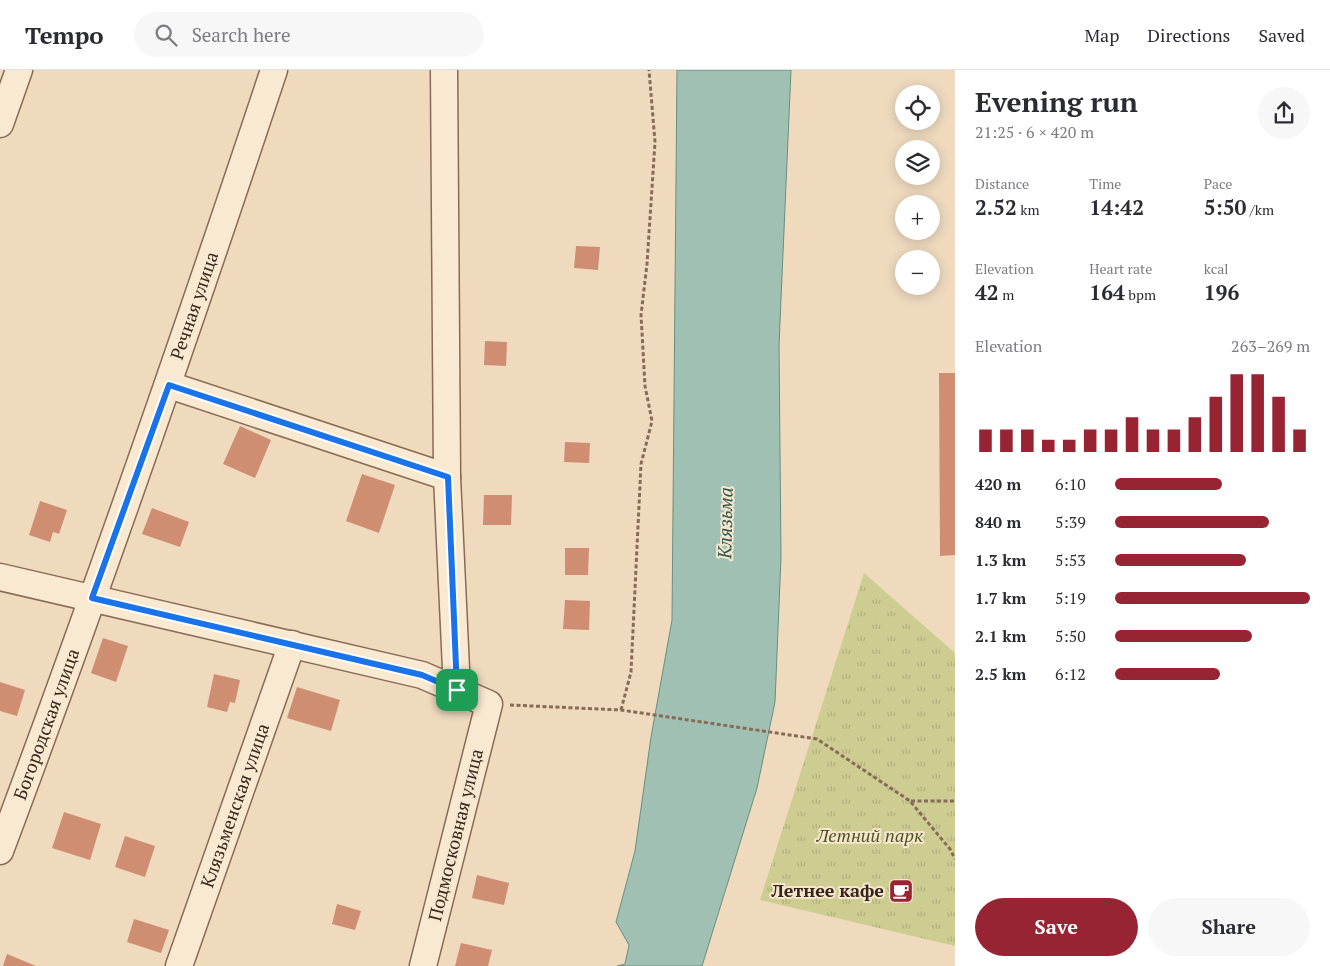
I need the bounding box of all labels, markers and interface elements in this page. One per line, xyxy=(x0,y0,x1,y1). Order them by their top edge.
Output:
search box xyxy=(134,12,484,57)
text: Tempo xyxy=(25,19,104,51)
icon: search xyxy=(152,21,180,49)
text: Search here xyxy=(192,22,290,47)
text: Map xyxy=(1084,23,1119,47)
text: Directions xyxy=(1147,23,1230,47)
text: Saved xyxy=(1258,23,1305,47)
text: Evening run xyxy=(975,83,1138,120)
map controls xyxy=(895,85,940,295)
button: locate xyxy=(895,85,940,130)
button: share xyxy=(1258,87,1310,139)
text: 21:25 · 6 × 420 m xyxy=(975,121,1094,143)
button: layers xyxy=(895,140,940,185)
text: Distance xyxy=(975,174,1029,193)
text: Time xyxy=(1089,174,1121,193)
text: Pace xyxy=(1204,174,1232,193)
text: 2.52 xyxy=(975,193,1017,221)
text: 14:42 xyxy=(1089,193,1144,221)
text: 5:50 xyxy=(1204,193,1246,221)
button: + xyxy=(895,195,940,240)
text: km xyxy=(1017,200,1040,219)
text: /km xyxy=(1246,200,1274,219)
street label: Речная улица xyxy=(164,248,223,363)
button: − xyxy=(895,250,940,295)
text: Elevation xyxy=(975,259,1034,278)
text: Heart rate xyxy=(1089,259,1152,278)
text: kcal xyxy=(1204,259,1229,278)
text: 42 xyxy=(975,278,999,306)
text: 164 xyxy=(1089,278,1125,306)
text: 196 xyxy=(1204,278,1239,306)
text: m xyxy=(999,285,1014,304)
text: bpm xyxy=(1125,285,1156,304)
text: Elevation xyxy=(975,335,1042,357)
text: 263–269 m xyxy=(1231,335,1310,357)
text: 420 m xyxy=(975,473,1021,495)
text: 6:10 xyxy=(1055,473,1086,495)
water label: Клязьма xyxy=(711,487,738,560)
text: 840 m xyxy=(975,511,1021,533)
text: 5:39 xyxy=(1055,511,1086,533)
text: 1.3 km xyxy=(975,549,1026,571)
text: 5:53 xyxy=(1055,549,1086,571)
text: 1.7 km xyxy=(975,587,1026,609)
text: 5:19 xyxy=(1055,587,1086,609)
text: 2.1 km xyxy=(975,625,1026,647)
text: 5:50 xyxy=(1055,625,1086,647)
street label: Богородская улица xyxy=(7,645,84,803)
text: 2.5 km xyxy=(975,663,1026,685)
text: 6:12 xyxy=(1055,663,1086,685)
pin xyxy=(436,669,478,711)
icon: arrive xyxy=(443,676,471,704)
street label: Клязьменская улица xyxy=(194,720,274,891)
street label: Подмосковная улица xyxy=(422,746,488,923)
park label: Летний парк xyxy=(816,823,923,847)
place label: Летнее кафе xyxy=(770,878,884,902)
cafe icon: Летнее кафе xyxy=(888,878,914,904)
button: Save xyxy=(975,898,1138,956)
button: Share xyxy=(1148,898,1310,956)

